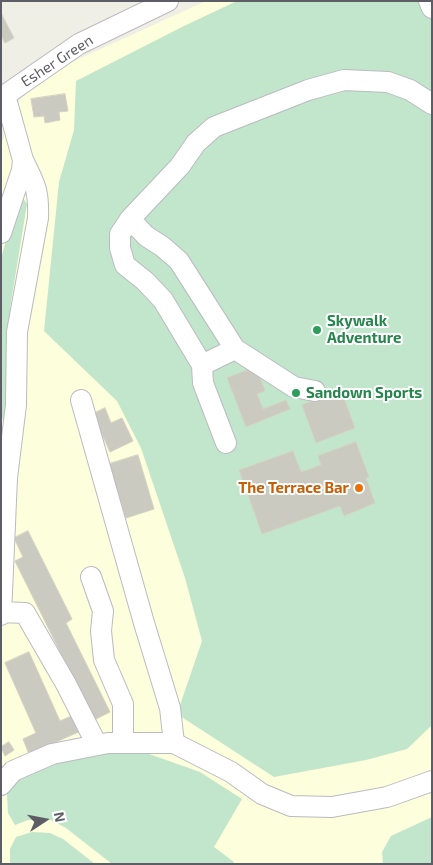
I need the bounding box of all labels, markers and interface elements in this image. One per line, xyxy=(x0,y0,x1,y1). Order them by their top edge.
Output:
street label: Esher Green xyxy=(18,31,96,91)
place label: Skywalk Adventure xyxy=(327,312,401,347)
marker: Skywalk Adventure xyxy=(311,324,323,336)
place label: Sandown Sports xyxy=(306,384,422,402)
marker: Sandown Sports xyxy=(290,387,302,399)
place label: The Terrace Bar xyxy=(238,479,349,497)
marker: The Terrace Bar xyxy=(353,482,365,494)
north arrow xyxy=(20,795,70,845)
text: N xyxy=(51,810,70,824)

